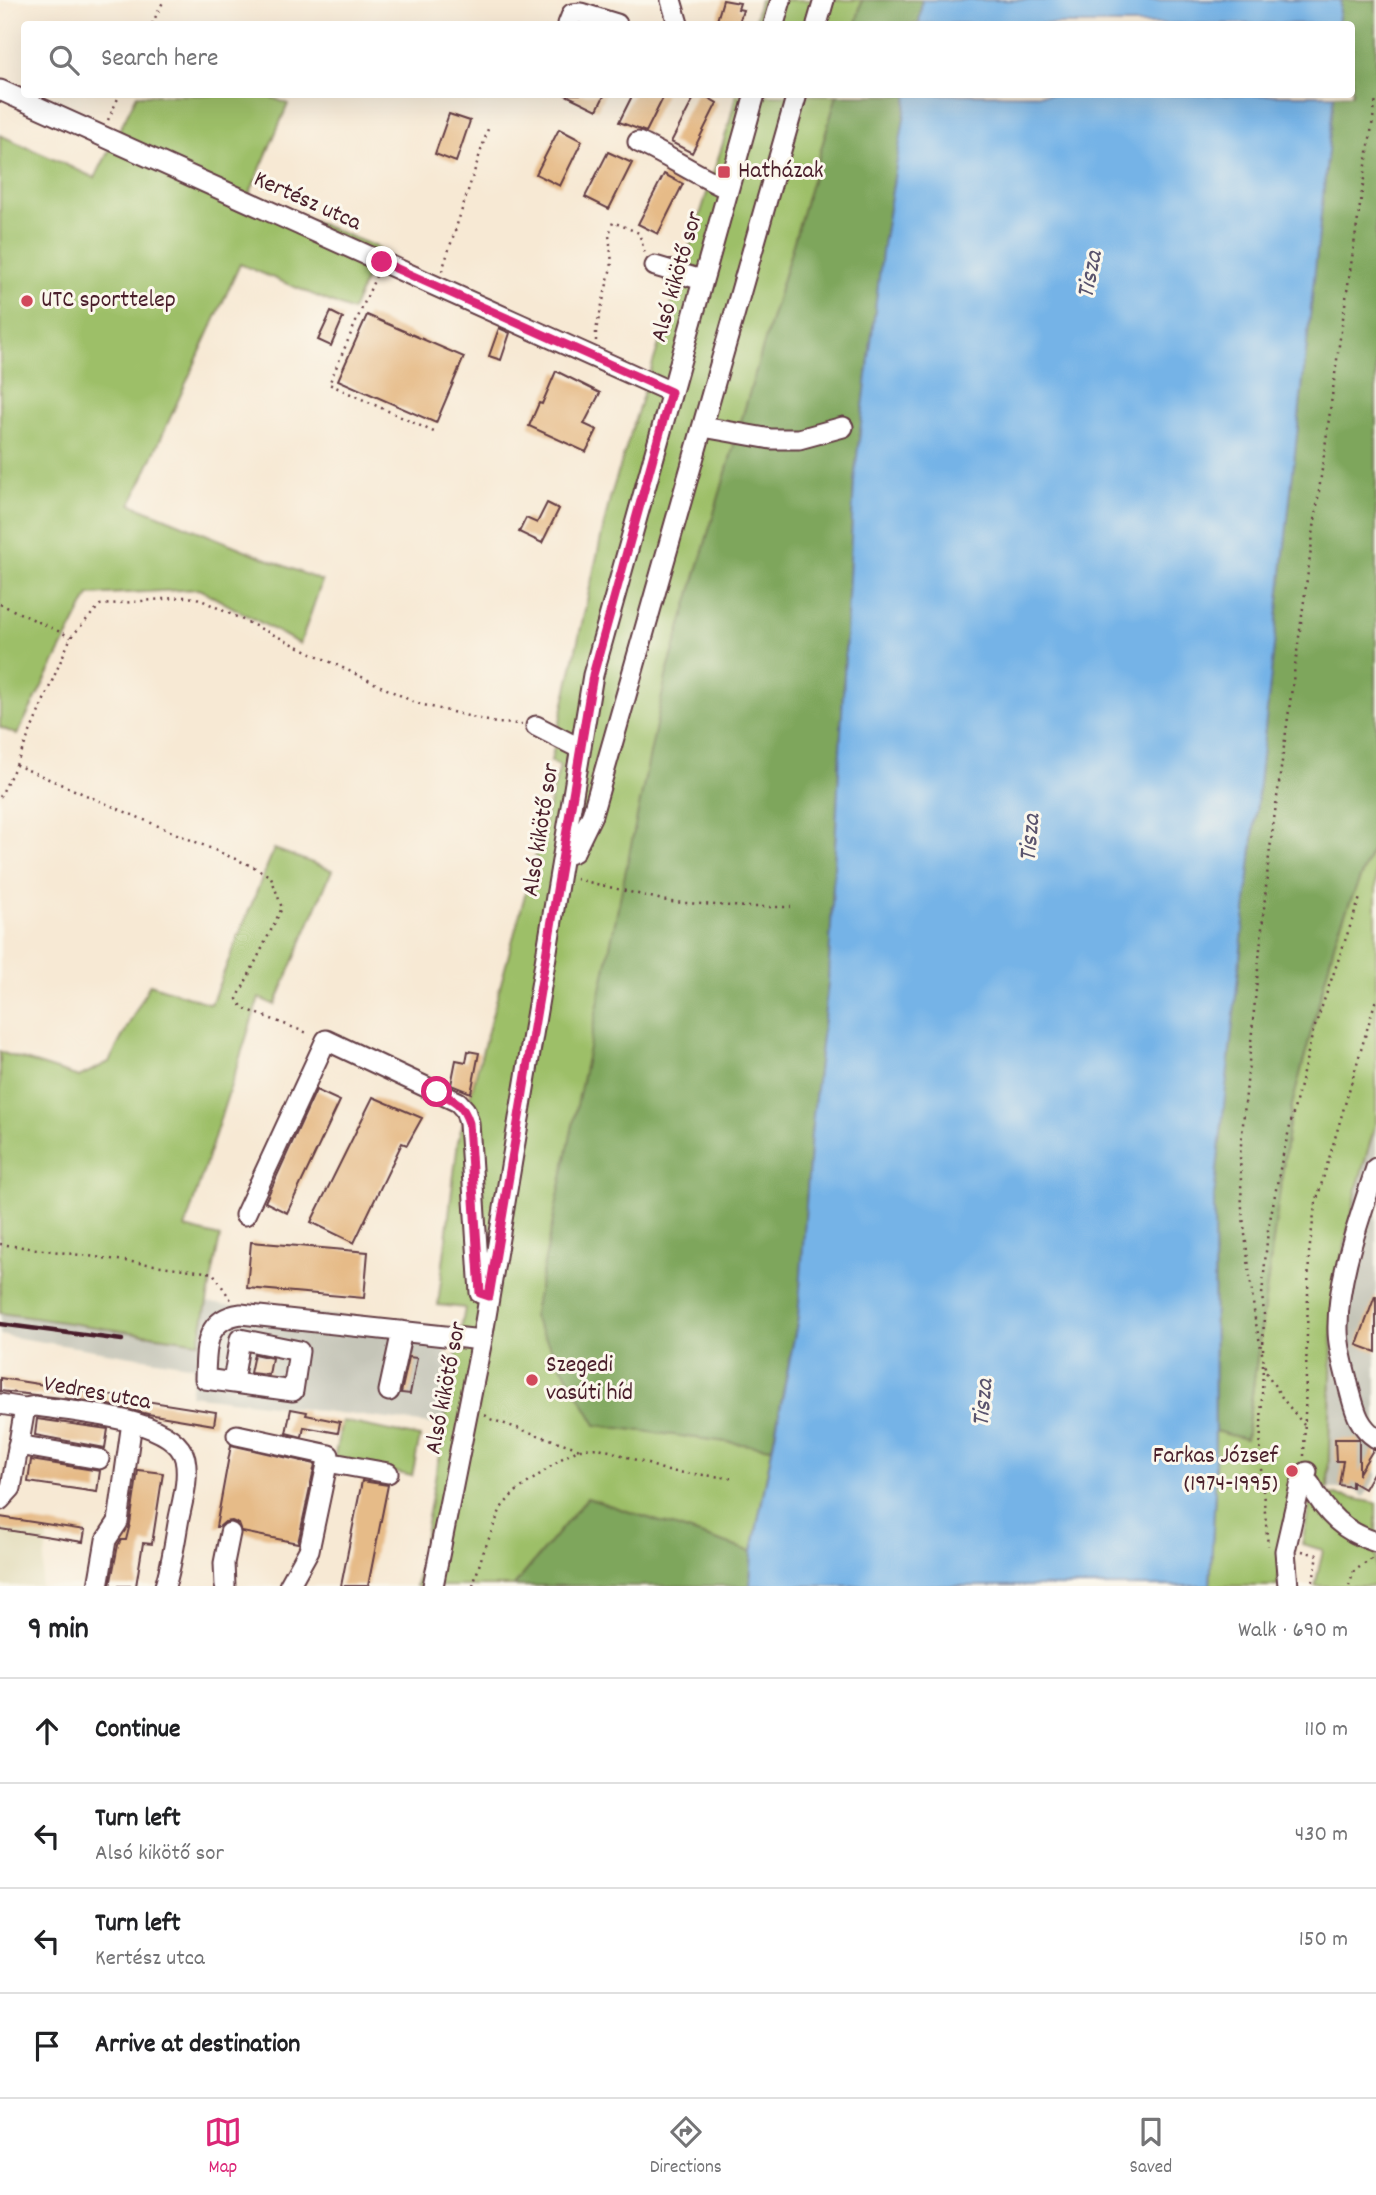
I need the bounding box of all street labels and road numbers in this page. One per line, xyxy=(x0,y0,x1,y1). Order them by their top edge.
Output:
street label: Kertész utca xyxy=(248,163,367,241)
street label: Alsó kikötő sor xyxy=(643,208,713,346)
street label: Alsó kikötő sor xyxy=(515,761,569,899)
street label: Alsó kikötő sor xyxy=(417,1319,477,1457)
street label: Vedres utca xyxy=(41,1368,154,1420)

